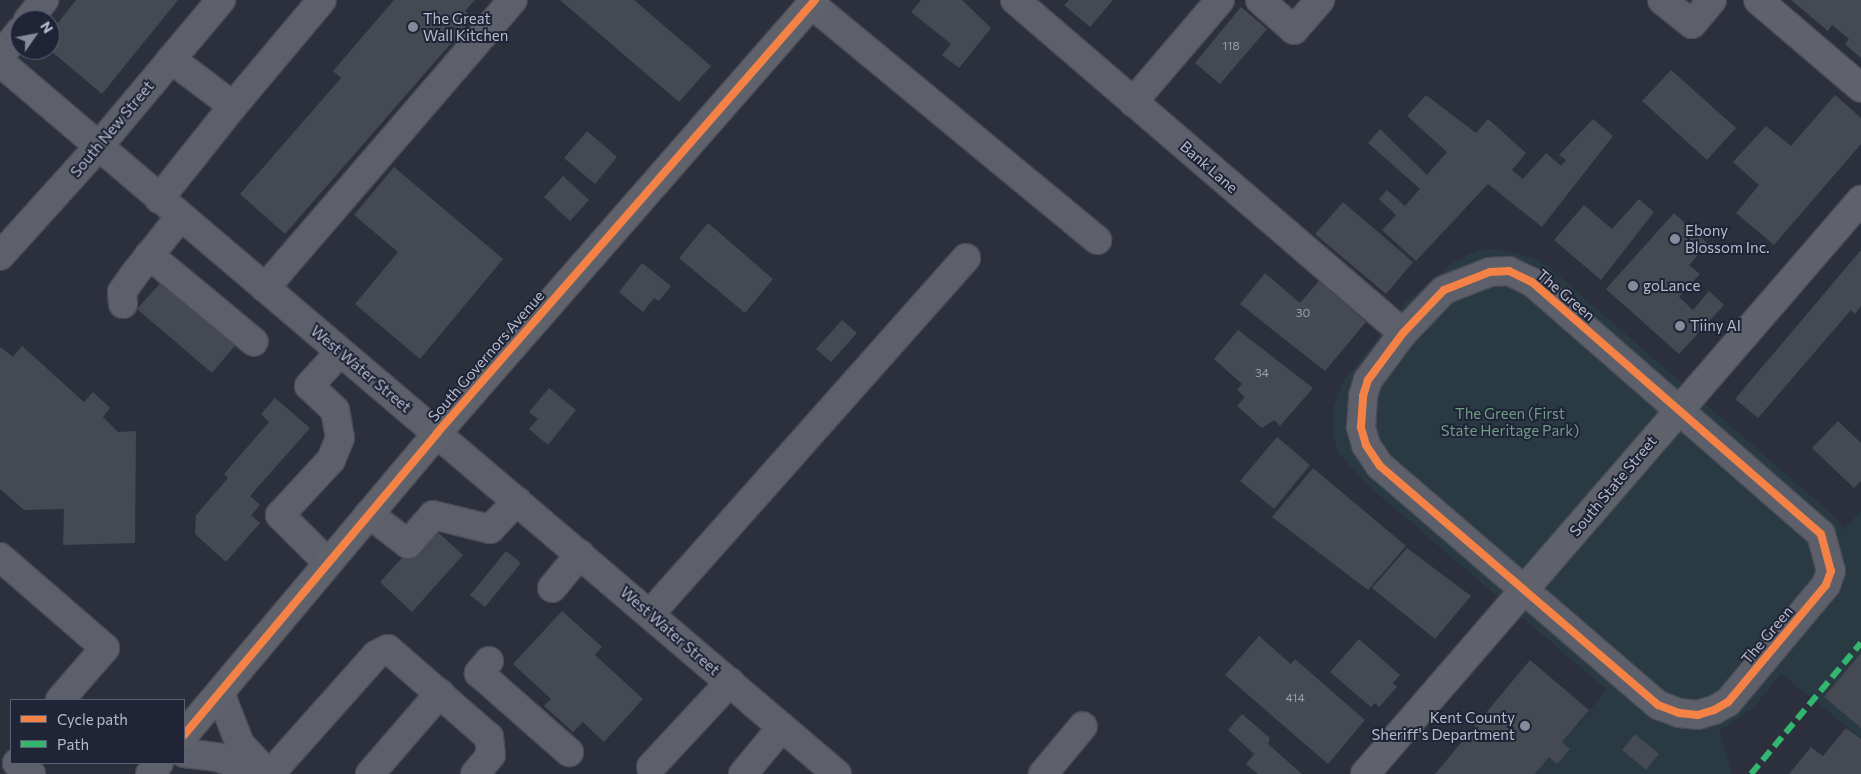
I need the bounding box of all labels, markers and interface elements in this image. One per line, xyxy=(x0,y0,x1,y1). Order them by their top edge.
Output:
place label: The Great Wall Kitchen xyxy=(423,9,508,44)
north arrow xyxy=(10,10,60,60)
text: N xyxy=(37,18,57,36)
marker: The Great Wall Kitchen xyxy=(407,21,419,33)
house number: 118 xyxy=(1222,39,1240,53)
street label: South New Street xyxy=(67,77,157,181)
street label: Bank Lane xyxy=(1177,137,1241,197)
place label: Ebony Blossom Inc. xyxy=(1685,221,1770,256)
marker: Ebony Blossom Inc. xyxy=(1669,233,1681,245)
street label: The Green xyxy=(1533,266,1599,324)
place label: goLance xyxy=(1643,277,1700,295)
marker: goLance xyxy=(1627,280,1639,292)
street label: South Governors Avenue xyxy=(424,287,548,425)
house number: 30 xyxy=(1296,306,1310,320)
place label: Tiiny AI xyxy=(1690,317,1741,335)
marker: Tiiny AI xyxy=(1674,320,1686,332)
street label: West Water Street xyxy=(307,322,415,416)
house number: 34 xyxy=(1255,366,1269,380)
park label: The Green (First State Heritage Park) xyxy=(1441,404,1579,439)
street label: South State Street xyxy=(1566,432,1660,540)
street label: West Water Street xyxy=(617,583,723,679)
street label: The Green xyxy=(1738,602,1796,668)
house number: 414 xyxy=(1285,691,1305,705)
legend xyxy=(10,699,185,764)
place label: Kent County Sheriff's Department xyxy=(1371,708,1515,743)
text: Cycle path xyxy=(57,710,128,728)
marker: Kent County Sheriff's Department xyxy=(1519,720,1531,732)
text: Path xyxy=(57,735,89,753)

